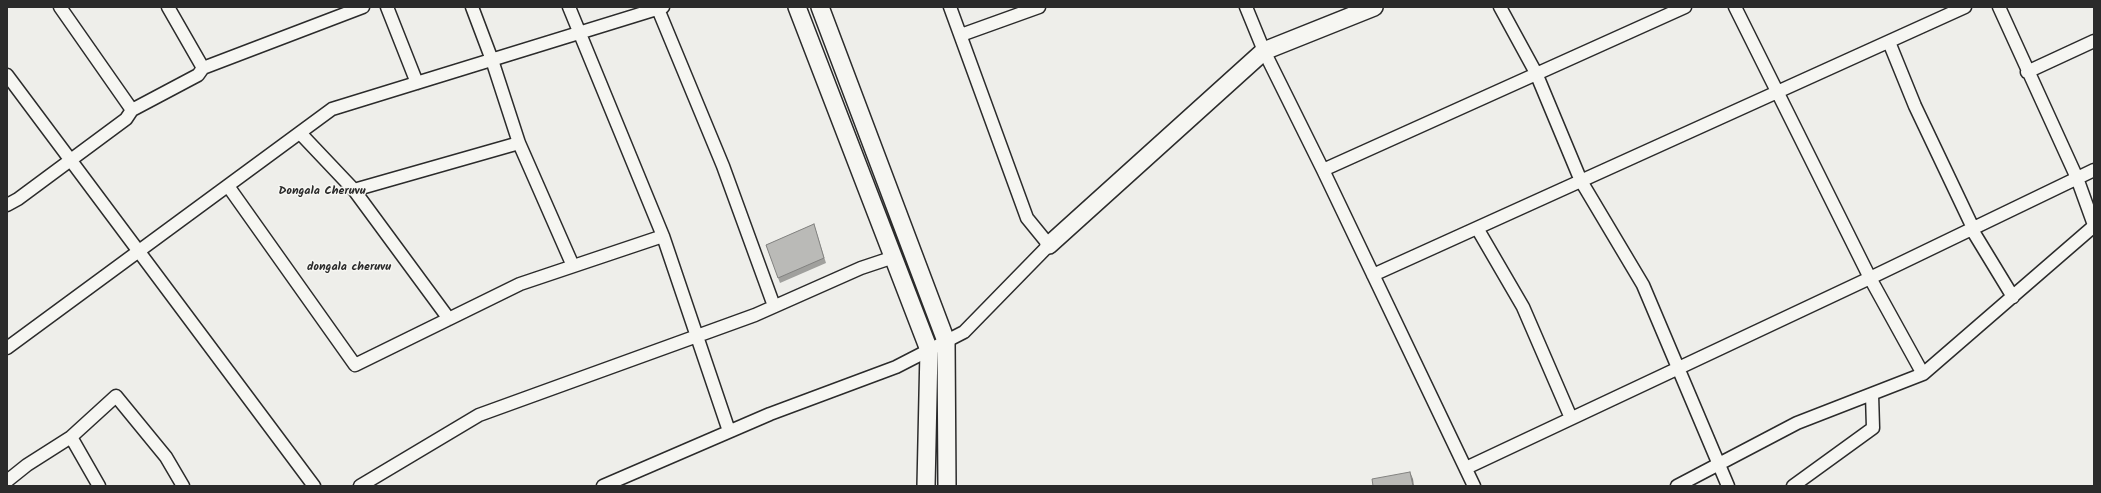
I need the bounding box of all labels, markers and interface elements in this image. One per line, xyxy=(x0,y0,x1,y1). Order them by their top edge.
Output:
district label: Dongala Cheruvu xyxy=(278,185,366,199)
district label: dongala cheruvu xyxy=(307,261,391,275)

